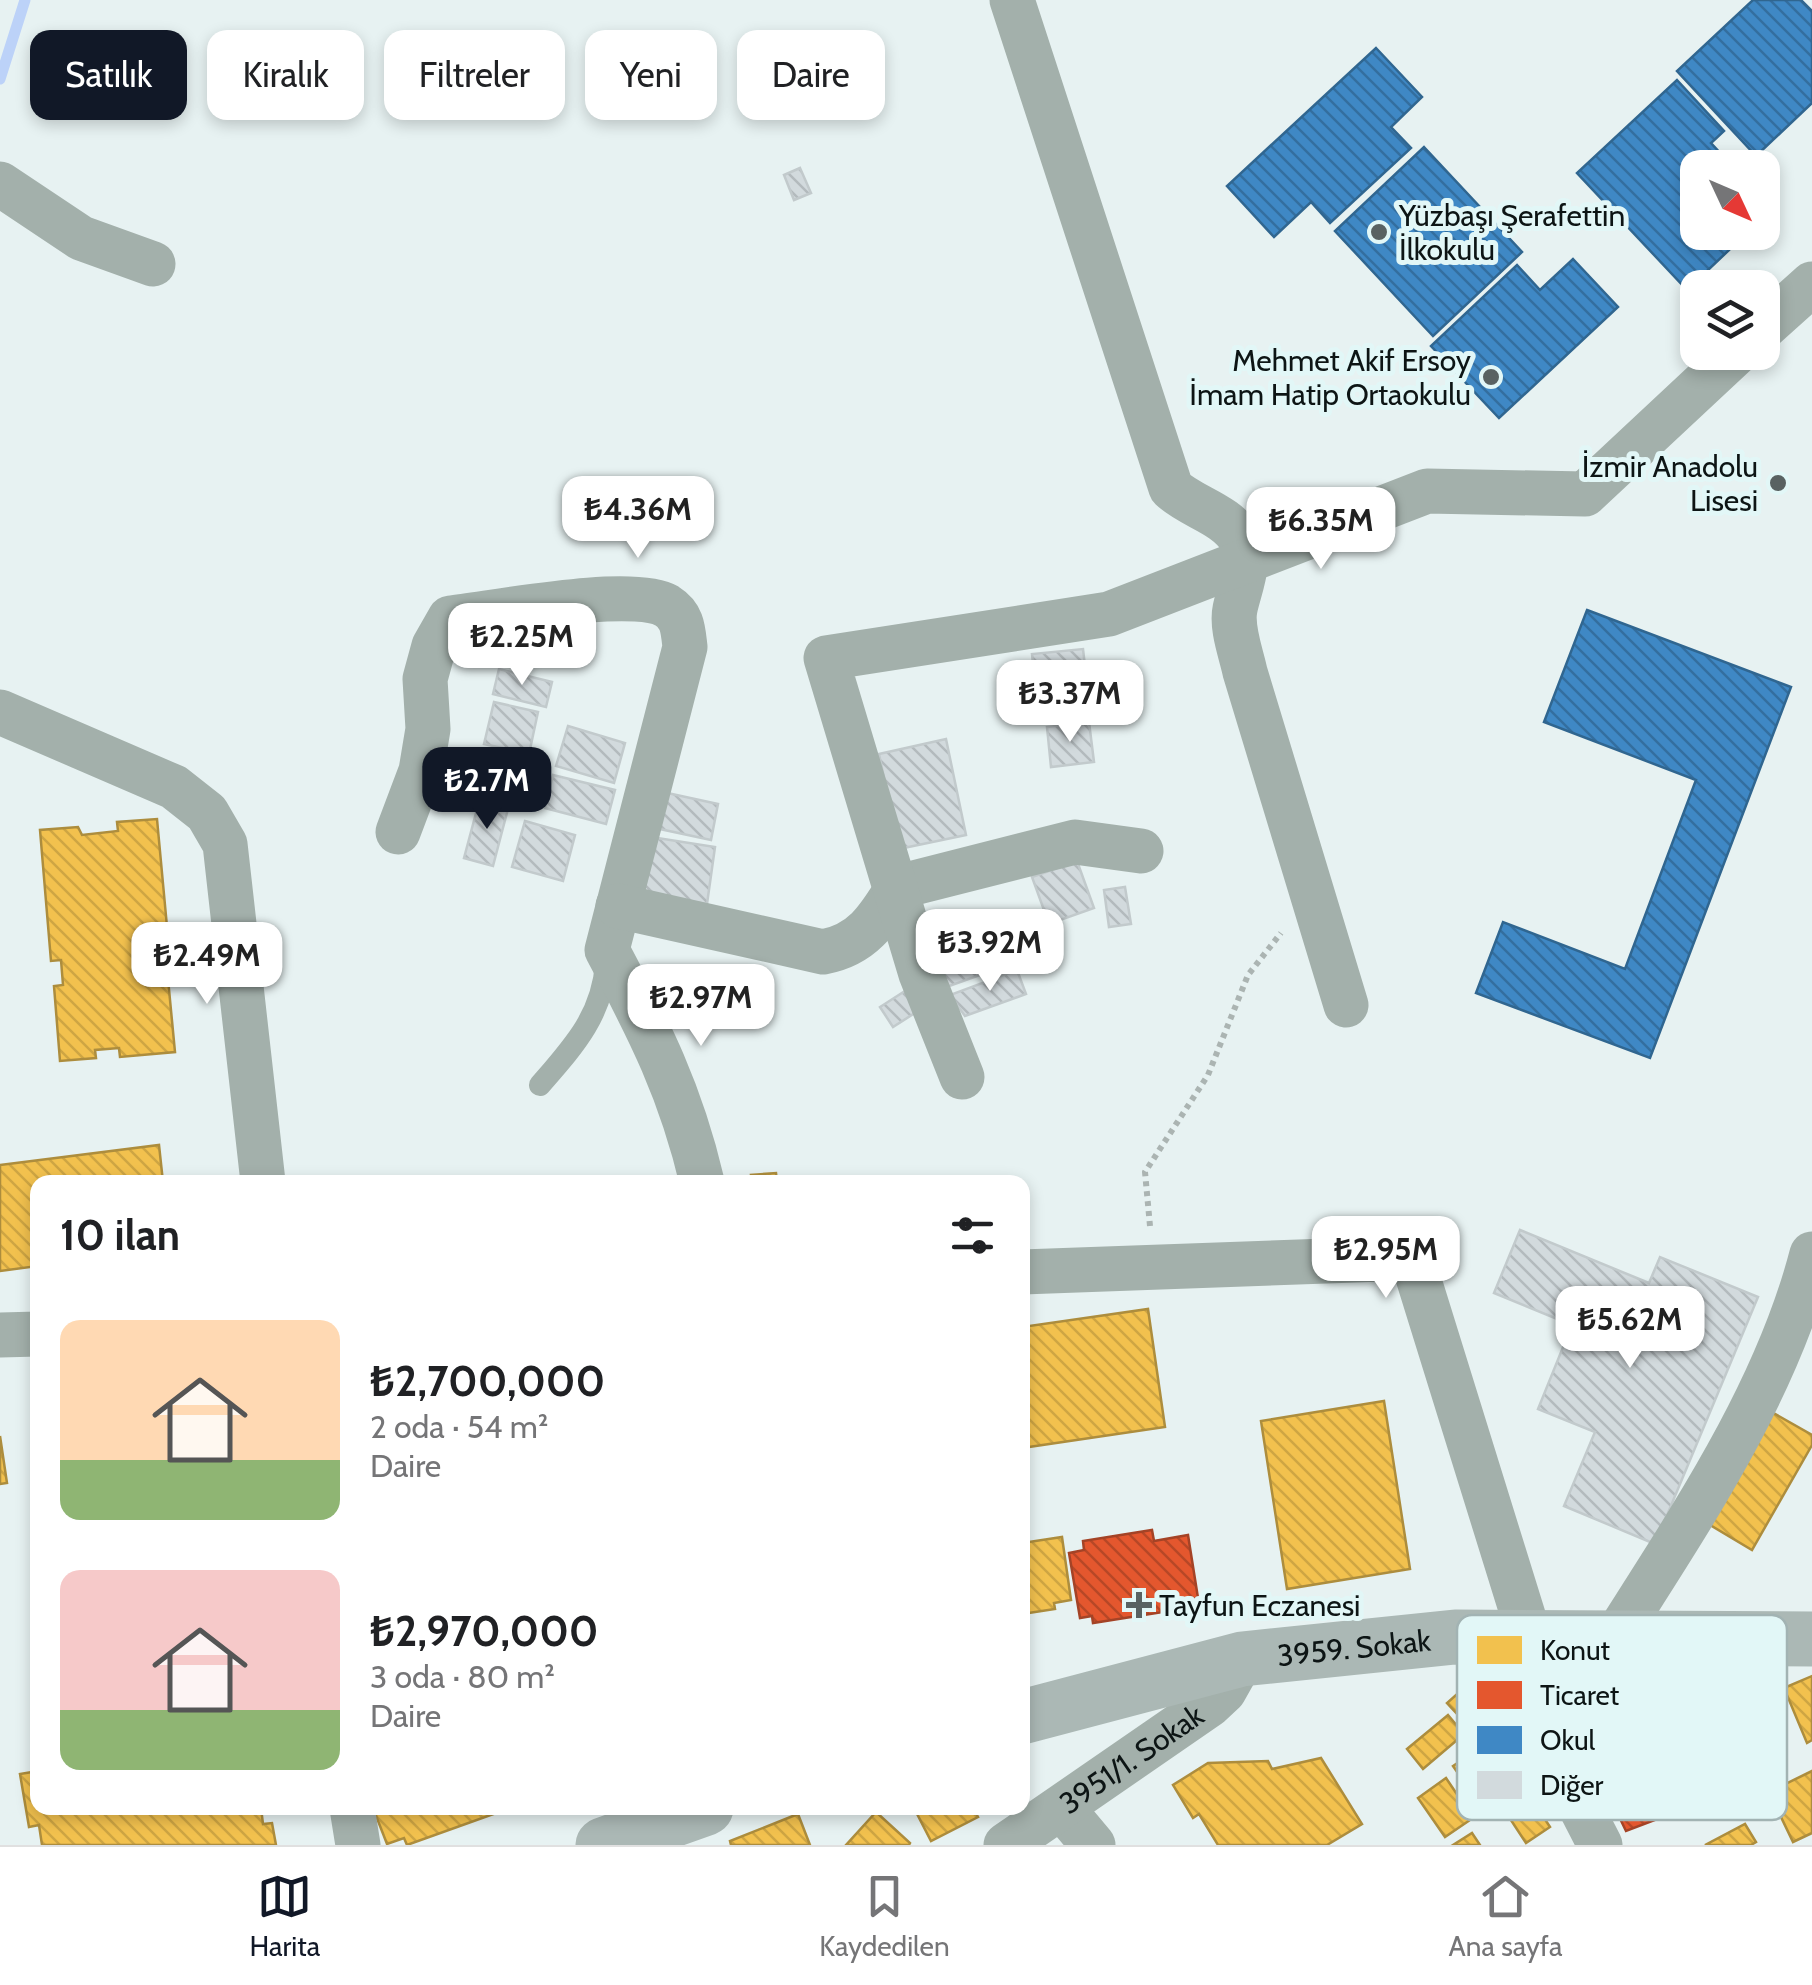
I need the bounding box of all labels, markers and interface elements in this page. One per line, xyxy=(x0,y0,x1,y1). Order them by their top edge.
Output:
chip: Satılık xyxy=(30,30,187,120)
chip: Kiralık xyxy=(207,30,364,120)
chip: Filtreler xyxy=(384,30,565,120)
chip: Yeni xyxy=(585,30,717,120)
chip: Daire xyxy=(737,30,885,120)
north arrow xyxy=(1680,150,1780,250)
map controls xyxy=(1680,150,1780,370)
place label: Yüzbaşı Şerafettin İlkokulu xyxy=(1398,197,1625,268)
marker: Yüzbaşı Şerafettin İlkokulu xyxy=(1368,221,1390,243)
button: layers xyxy=(1680,270,1780,370)
place label: Mehmet Akif Ersoy İmam Hatip Ortaokulu xyxy=(1189,342,1471,413)
marker: Mehmet Akif Ersoy İmam Hatip Ortaokulu xyxy=(1480,366,1502,388)
place label: İzmir Anadolu Lisesi xyxy=(1582,448,1758,519)
marker: İzmir Anadolu Lisesi xyxy=(1767,472,1789,494)
pin: ₺4.36M xyxy=(557,476,719,561)
pin: ₺6.35M xyxy=(1240,487,1402,572)
text: ₺4.36M xyxy=(584,489,692,528)
text: ₺6.35M xyxy=(1268,500,1374,539)
pin: ₺2.25M xyxy=(441,603,603,688)
text: ₺2.25M xyxy=(470,616,574,655)
pin: ₺3.37M xyxy=(989,660,1151,745)
text: ₺3.37M xyxy=(1019,673,1121,712)
pin: ₺2.7M xyxy=(417,747,557,832)
text: ₺2.7M xyxy=(444,760,530,799)
pin: ₺3.92M xyxy=(909,909,1071,994)
pin: ₺2.49M xyxy=(126,922,288,1007)
text: ₺3.92M xyxy=(938,922,1042,961)
text: ₺2.49M xyxy=(153,935,261,974)
pin: ₺2.97M xyxy=(620,964,782,1049)
text: ₺2.97M xyxy=(650,977,752,1016)
icon: filters xyxy=(945,1208,1000,1263)
text: 10 ilan xyxy=(60,1209,180,1261)
pin: ₺2.95M xyxy=(1305,1216,1467,1301)
text: ₺2.95M xyxy=(1334,1229,1438,1268)
pin: ₺5.62M xyxy=(1549,1286,1711,1371)
text: ₺5.62M xyxy=(1578,1299,1682,1338)
text: ₺2,700,000 xyxy=(370,1355,605,1407)
icon: home xyxy=(140,1360,260,1480)
text: 2 oda · 54 m² xyxy=(370,1407,548,1446)
text: Daire xyxy=(370,1446,441,1485)
place label: Tayfun Eczanesi xyxy=(1159,1587,1360,1624)
marker: Tayfun Eczanesi xyxy=(1128,1594,1150,1616)
text: ₺2,970,000 xyxy=(370,1605,598,1657)
icon: home xyxy=(140,1610,260,1730)
legend xyxy=(1457,1615,1787,1820)
street label: 3959. Sokak xyxy=(1275,1621,1433,1674)
text: Konut xyxy=(1540,1633,1610,1667)
text: 3 oda · 80 m² xyxy=(370,1657,555,1696)
text: Ticaret xyxy=(1540,1678,1619,1712)
text: Daire xyxy=(370,1696,441,1735)
street label: 3951/1. Sokak xyxy=(1052,1696,1211,1821)
text: Okul xyxy=(1540,1723,1596,1757)
text: Diğer xyxy=(1540,1768,1604,1802)
tab: Harita xyxy=(250,1869,320,1963)
tab: Kaydedilen xyxy=(819,1869,950,1963)
tab: Ana sayfa xyxy=(1449,1869,1562,1963)

